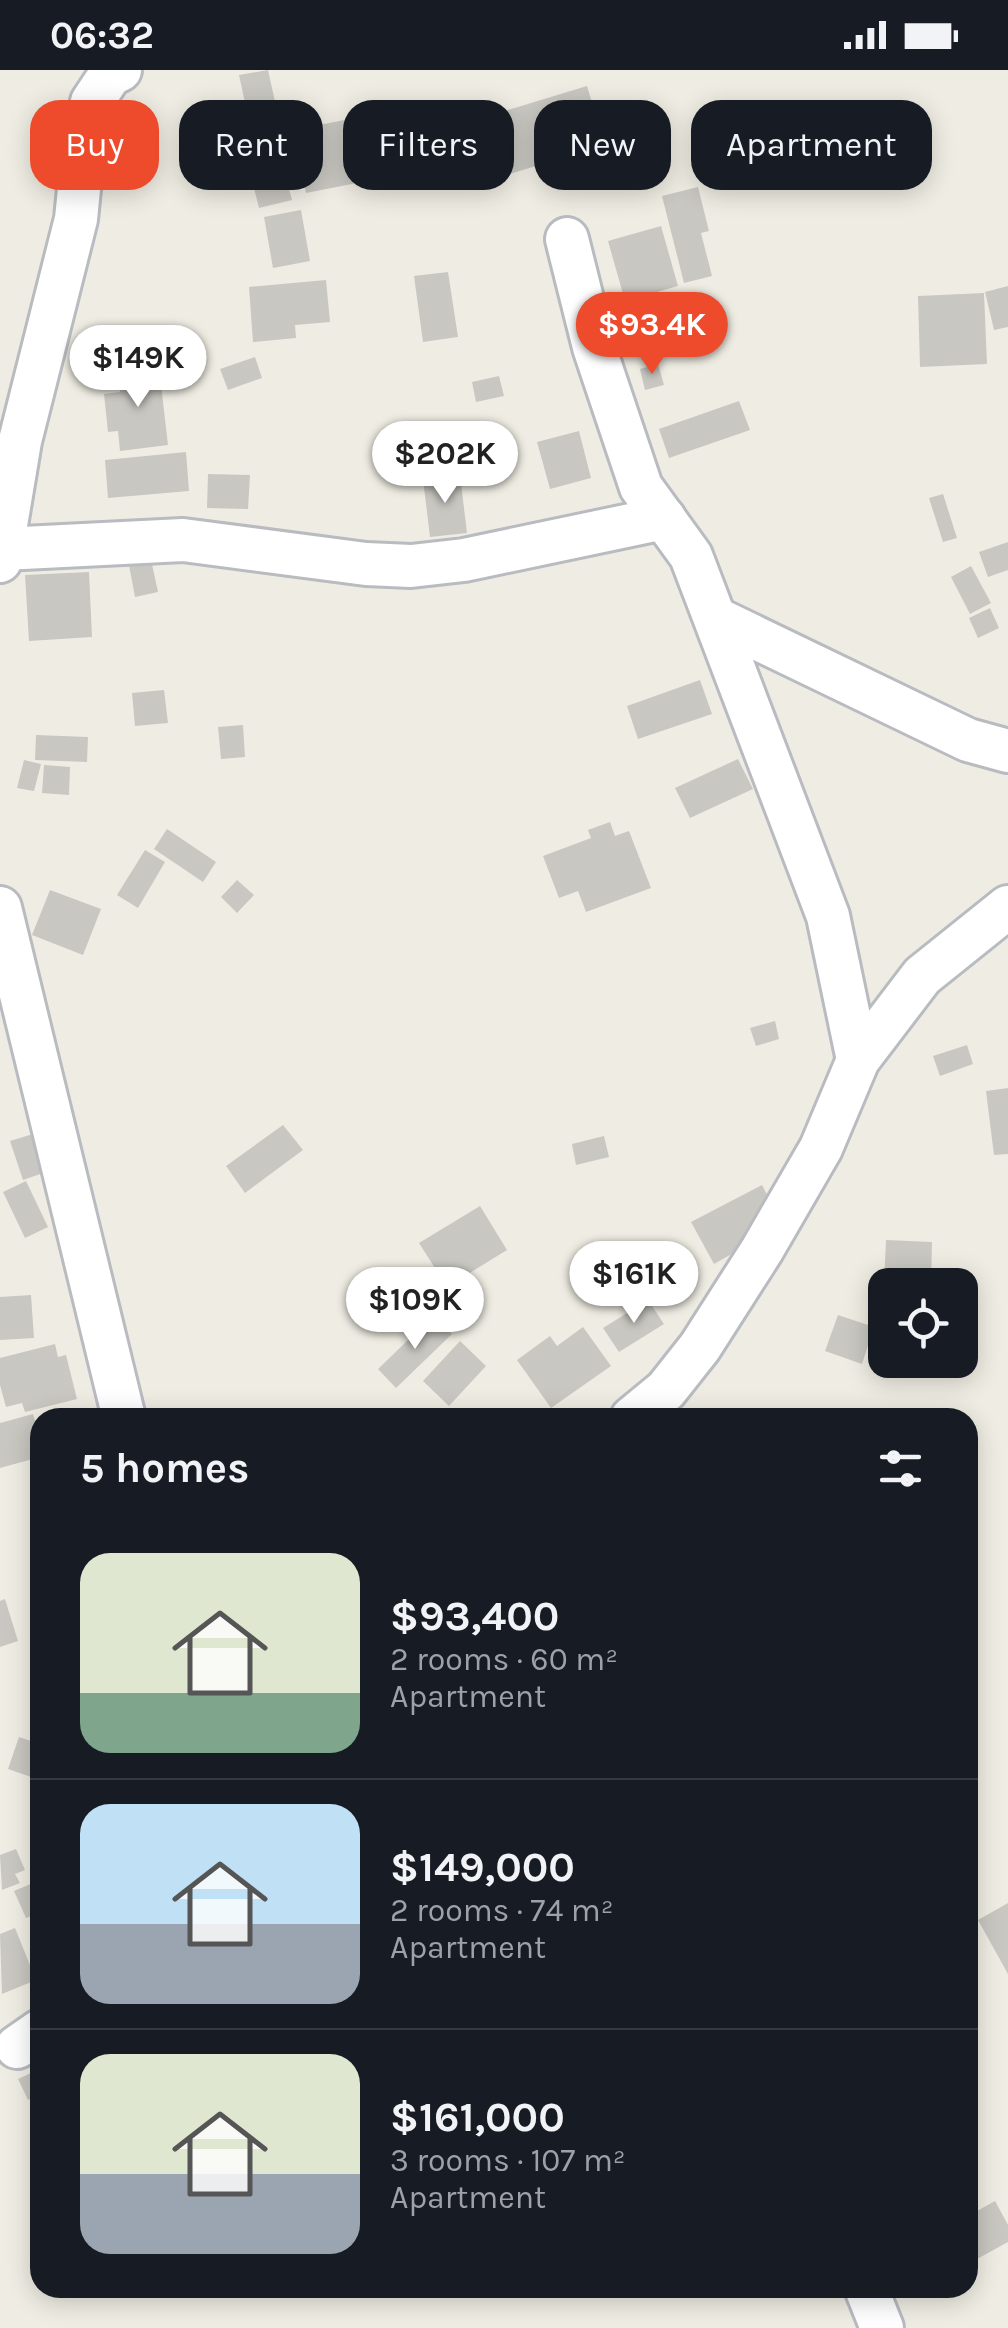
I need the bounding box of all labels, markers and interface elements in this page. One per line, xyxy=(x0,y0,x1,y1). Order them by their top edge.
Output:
text: 06:32 xyxy=(50,13,154,58)
chip: Buy xyxy=(30,100,159,190)
chip: Rent xyxy=(179,100,323,190)
chip: Filters xyxy=(343,100,514,190)
chip: New xyxy=(534,100,671,190)
chip: Apartment xyxy=(691,100,932,190)
pin: $93.4K xyxy=(571,292,733,377)
text: $93.4K xyxy=(598,306,706,343)
pin: $149K xyxy=(68,325,208,410)
text: $149K xyxy=(92,339,184,376)
pin: $202K xyxy=(375,421,515,506)
text: $202K xyxy=(394,435,496,472)
pin: $161K xyxy=(564,1241,704,1326)
text: $161K xyxy=(591,1255,677,1292)
pin: $109K xyxy=(345,1267,485,1352)
map controls xyxy=(868,1268,978,1378)
button: locate xyxy=(868,1268,978,1378)
text: $109K xyxy=(368,1281,462,1318)
icon: filters xyxy=(873,1441,928,1496)
text: 5 homes xyxy=(80,1443,249,1493)
text: $93,400 xyxy=(390,1591,559,1641)
icon: home xyxy=(160,1593,280,1713)
text: 2 rooms · 60 m² xyxy=(390,1641,618,1678)
text: Apartment xyxy=(390,1678,546,1715)
text: $149,000 xyxy=(390,1842,575,1892)
icon: home xyxy=(160,1844,280,1964)
text: 2 rooms · 74 m² xyxy=(390,1892,614,1929)
text: Apartment xyxy=(390,1929,546,1966)
text: $161,000 xyxy=(390,2092,565,2142)
icon: home xyxy=(160,2094,280,2214)
text: 3 rooms · 107 m² xyxy=(390,2142,626,2179)
text: Apartment xyxy=(390,2179,546,2216)

